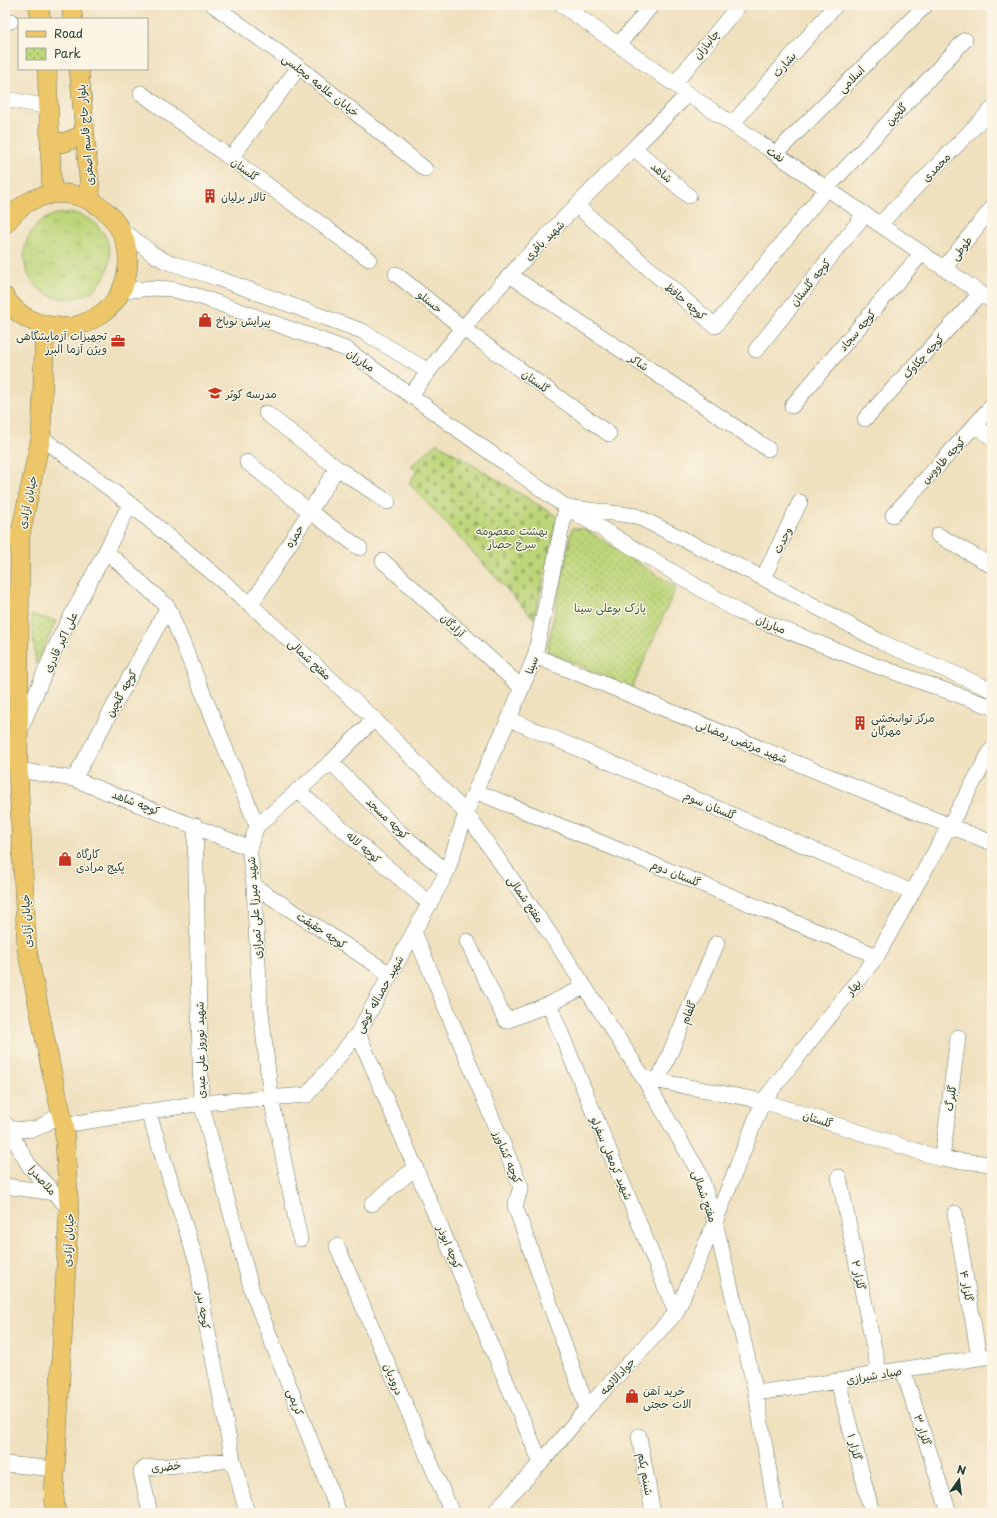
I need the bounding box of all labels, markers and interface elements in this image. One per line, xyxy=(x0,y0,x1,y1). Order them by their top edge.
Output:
legend xyxy=(18,18,148,70)
text: Road xyxy=(54,24,83,42)
street label: چانبازان xyxy=(689,25,723,63)
text: Park xyxy=(54,44,81,62)
street label: بشارت xyxy=(768,47,800,81)
street label: خیابان علامه مجلسی xyxy=(279,49,363,121)
street label: اسلامی xyxy=(834,62,868,96)
street label: بلوار حاج قاسم اصغری xyxy=(72,83,99,186)
street label: گلچین xyxy=(881,98,911,129)
street label: نفت xyxy=(764,142,788,166)
street label: محمدی xyxy=(918,149,954,185)
street label: گلستان xyxy=(228,153,263,185)
street label: شاهد xyxy=(647,158,677,186)
building icon: تالار برلیان xyxy=(202,188,218,204)
place label: تالار برلیان xyxy=(221,188,266,205)
street label: شهید باقری xyxy=(520,216,568,264)
street label: طوطی xyxy=(946,232,976,264)
street label: کوچه گلستان xyxy=(786,254,835,309)
street label: کوچه حافظ xyxy=(661,278,711,324)
street label: حسنلو xyxy=(413,285,446,317)
street label: کوچه سجاد xyxy=(834,305,880,355)
shop icon: پیرایش نوباخ xyxy=(197,312,213,328)
place label: پیرایش نوباخ xyxy=(216,312,271,329)
place label: تجهیزات آزمایشگاهی ویژن آزما البرز xyxy=(16,327,108,357)
street label: کوچه چکاوک xyxy=(898,330,948,382)
office icon: تجهیزات آزمایشگاهی ویژن آزما البرز xyxy=(110,333,126,349)
street label: مبارزان xyxy=(343,344,379,376)
street label: شاکر xyxy=(625,349,652,375)
street label: گلستان xyxy=(519,365,554,397)
school or university icon: مدرسه کوثر xyxy=(207,385,223,401)
place label: مدرسه کوثر xyxy=(225,385,277,402)
street label: کوچه طاووس xyxy=(917,433,969,487)
street label: خیابان آزادی xyxy=(13,474,41,530)
street label: حمزه xyxy=(280,521,308,551)
park label: بهشت معصومه سرخ حصار xyxy=(476,522,548,552)
street label: وحدت xyxy=(768,524,796,556)
park label: پارک بوعلی سینا xyxy=(574,599,646,616)
street label: علی اکبر قادری xyxy=(39,609,81,675)
street label: آزادگان xyxy=(437,609,470,642)
street label: مبارزان xyxy=(753,610,789,638)
street label: مفتح شمالی xyxy=(284,634,336,684)
street label: سینا xyxy=(520,654,542,676)
street label: کوچه گلچین xyxy=(101,666,141,720)
place label: مرکز توانبخشی مهرگان xyxy=(871,709,935,739)
street label: شهید مرتضی رمضانی xyxy=(694,715,790,767)
building icon: مرکز توانبخشی مهرگان xyxy=(852,715,868,731)
street label: کوچه شاهد xyxy=(110,785,163,819)
street label: گلستان سوم xyxy=(681,786,739,825)
street label: کوچه مسجد xyxy=(363,793,414,843)
street label: کوچه لاله xyxy=(343,827,385,867)
place label: کارگاه پکیج مرادی xyxy=(76,845,125,875)
shop icon: کارگاه پکیج مرادی xyxy=(57,851,73,867)
street label: گلستان دوم xyxy=(648,855,704,892)
street label: شهید میرزا علی تمرازی xyxy=(242,856,266,960)
street label: مفتح شمالی xyxy=(504,872,548,926)
street label: خیابان آزادی xyxy=(16,894,36,948)
street label: کوچه حقیقت xyxy=(294,907,351,953)
street label: شهید حمداله کوهی xyxy=(351,952,407,1036)
street label: بهار xyxy=(841,975,865,1000)
street label: گلفام xyxy=(675,997,702,1027)
street label: شهید نوروز علی عبدی xyxy=(191,1001,209,1099)
street label: گلبرگ xyxy=(940,1083,960,1112)
street label: گلستان xyxy=(801,1106,836,1132)
street label: شهید کرمعلی سفرلو xyxy=(586,1113,637,1202)
street label: کوچه کشاورز xyxy=(489,1127,527,1186)
street label: ملاصدرا xyxy=(25,1161,61,1199)
street label: مفتح شمالی xyxy=(688,1168,722,1224)
street label: خیابان آزادی xyxy=(58,1213,78,1267)
street label: کوچه ابوذر xyxy=(433,1221,467,1272)
street label: گلزار ۲ xyxy=(847,1258,871,1292)
street label: گلزار ۴ xyxy=(956,1269,978,1303)
street label: کوچه بدر xyxy=(192,1288,215,1331)
street label: جوادالائمه xyxy=(595,1353,639,1399)
street label: درودیان xyxy=(380,1360,408,1398)
street label: صیاد شیرازی xyxy=(845,1362,903,1388)
place label: خرید آهن الات حجتی xyxy=(643,1382,691,1412)
street label: کریمی xyxy=(283,1386,309,1418)
shop icon: خرید آهن الات حجتی xyxy=(624,1388,640,1404)
street label: گلزار ۳ xyxy=(910,1412,936,1448)
street label: گلزار ۱ xyxy=(843,1432,867,1463)
street label: شبنم یکم xyxy=(633,1452,658,1497)
street label: خضری xyxy=(150,1456,182,1476)
north arrow xyxy=(939,1460,979,1500)
text: N xyxy=(955,1461,968,1479)

